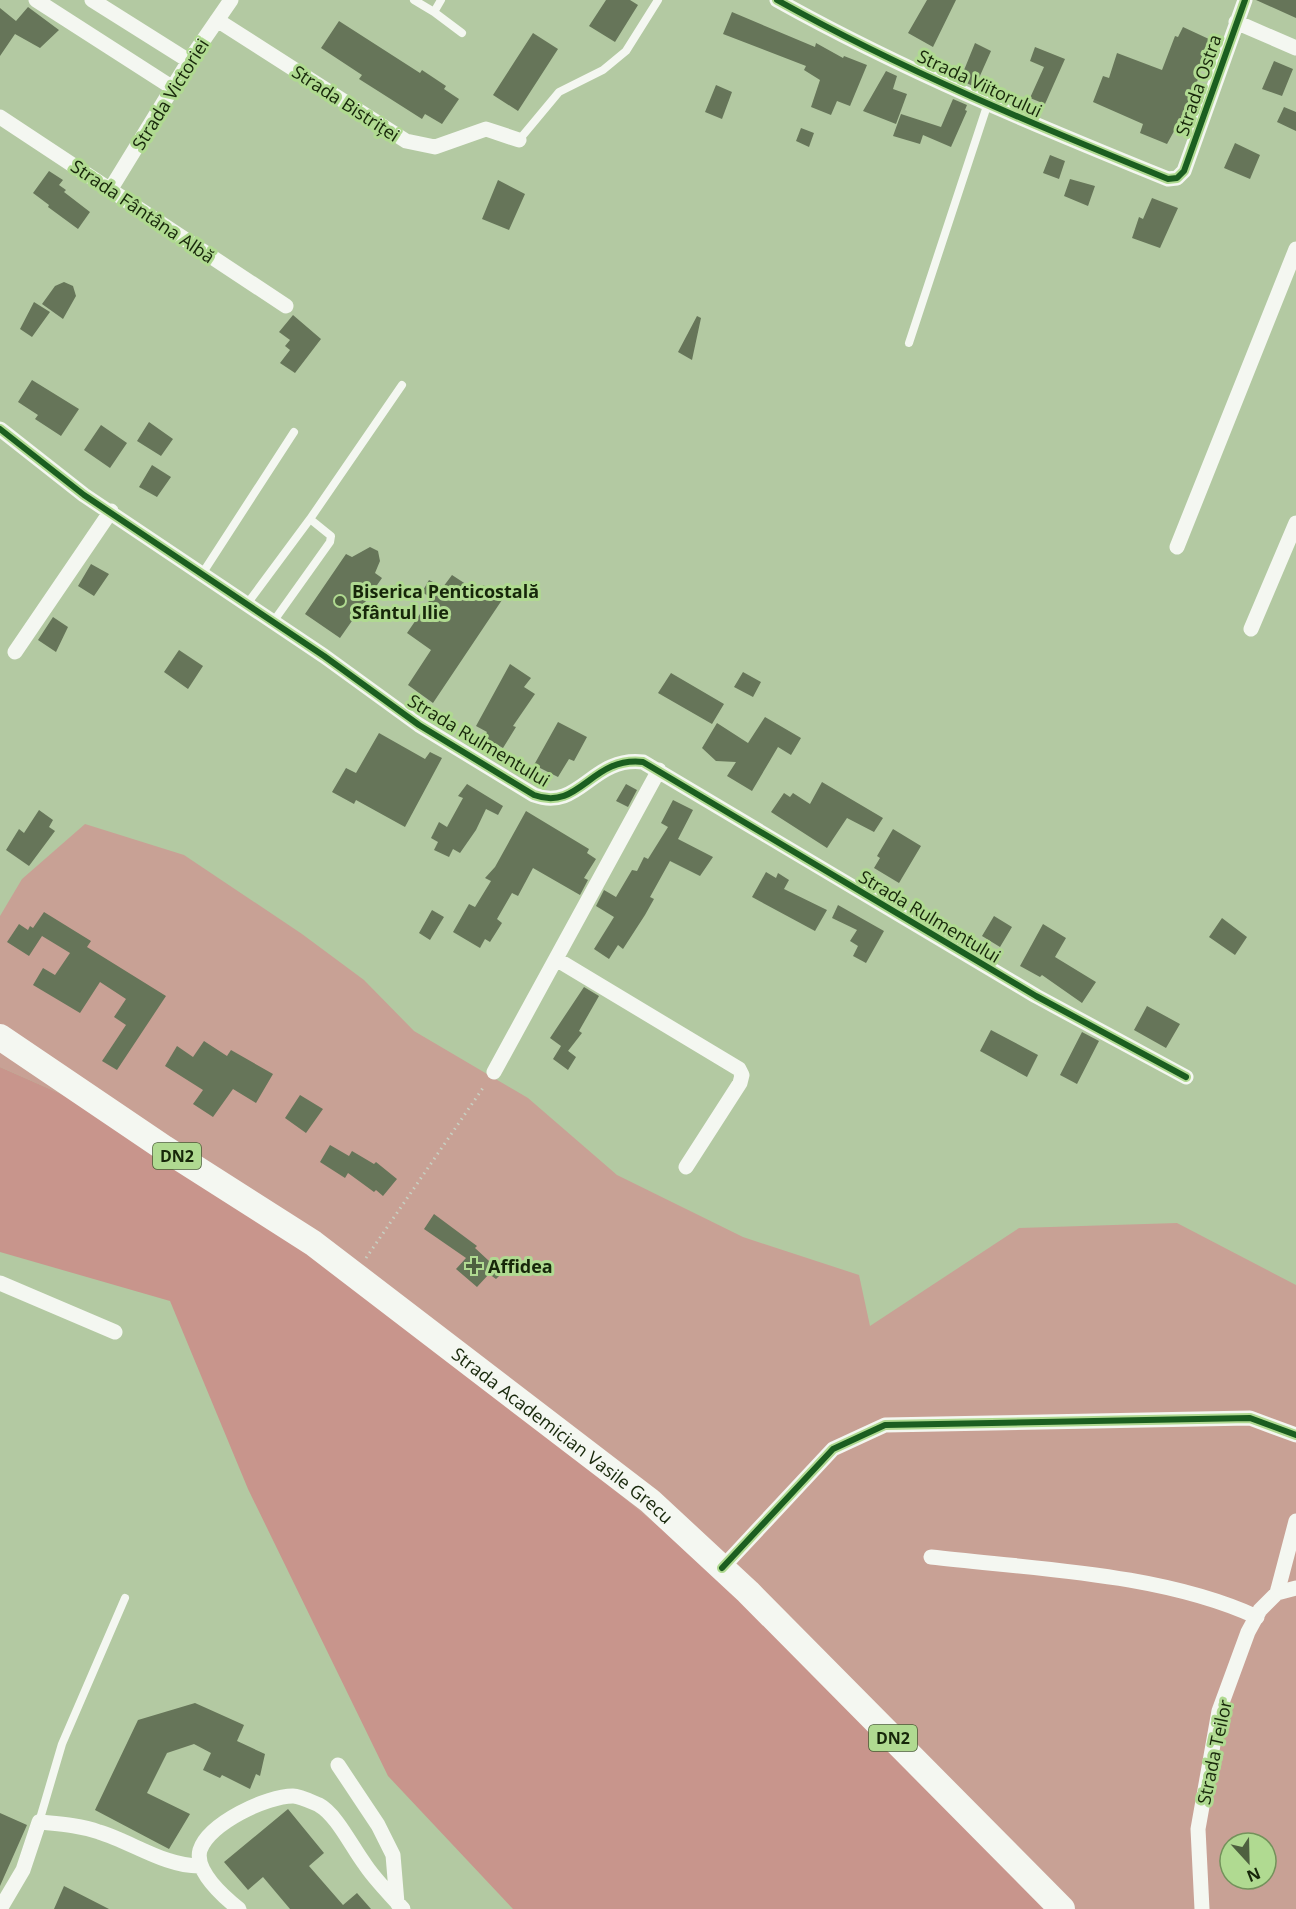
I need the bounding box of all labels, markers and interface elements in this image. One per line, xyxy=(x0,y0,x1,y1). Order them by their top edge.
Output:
street label: Strada Ostra xyxy=(1169,31,1227,139)
street label: Strada Victoriei xyxy=(126,34,214,154)
street label: Strada Viitorului xyxy=(914,44,1046,122)
street label: Strada Bistriței xyxy=(288,59,404,147)
street label: Strada Fântâna Albă xyxy=(66,154,220,268)
place label: Biserica Penticostală Sfântul Ilie xyxy=(352,579,539,624)
marker: Biserica Penticostală Sfântul Ilie xyxy=(333,594,347,608)
street label: Strada Rulmentului xyxy=(404,688,554,792)
street label: Strada Rulmentului xyxy=(855,864,1005,968)
road number: DN2 xyxy=(153,1143,201,1169)
place label: Affidea xyxy=(488,1254,553,1278)
marker: Affidea xyxy=(465,1257,483,1275)
street label: Strada Academician Vasile Grecu xyxy=(447,1342,679,1529)
street label: Strada Teilor xyxy=(1191,1697,1237,1807)
road number: DN2 xyxy=(869,1725,917,1751)
north arrow xyxy=(1218,1831,1278,1891)
text: N xyxy=(1243,1862,1264,1888)

